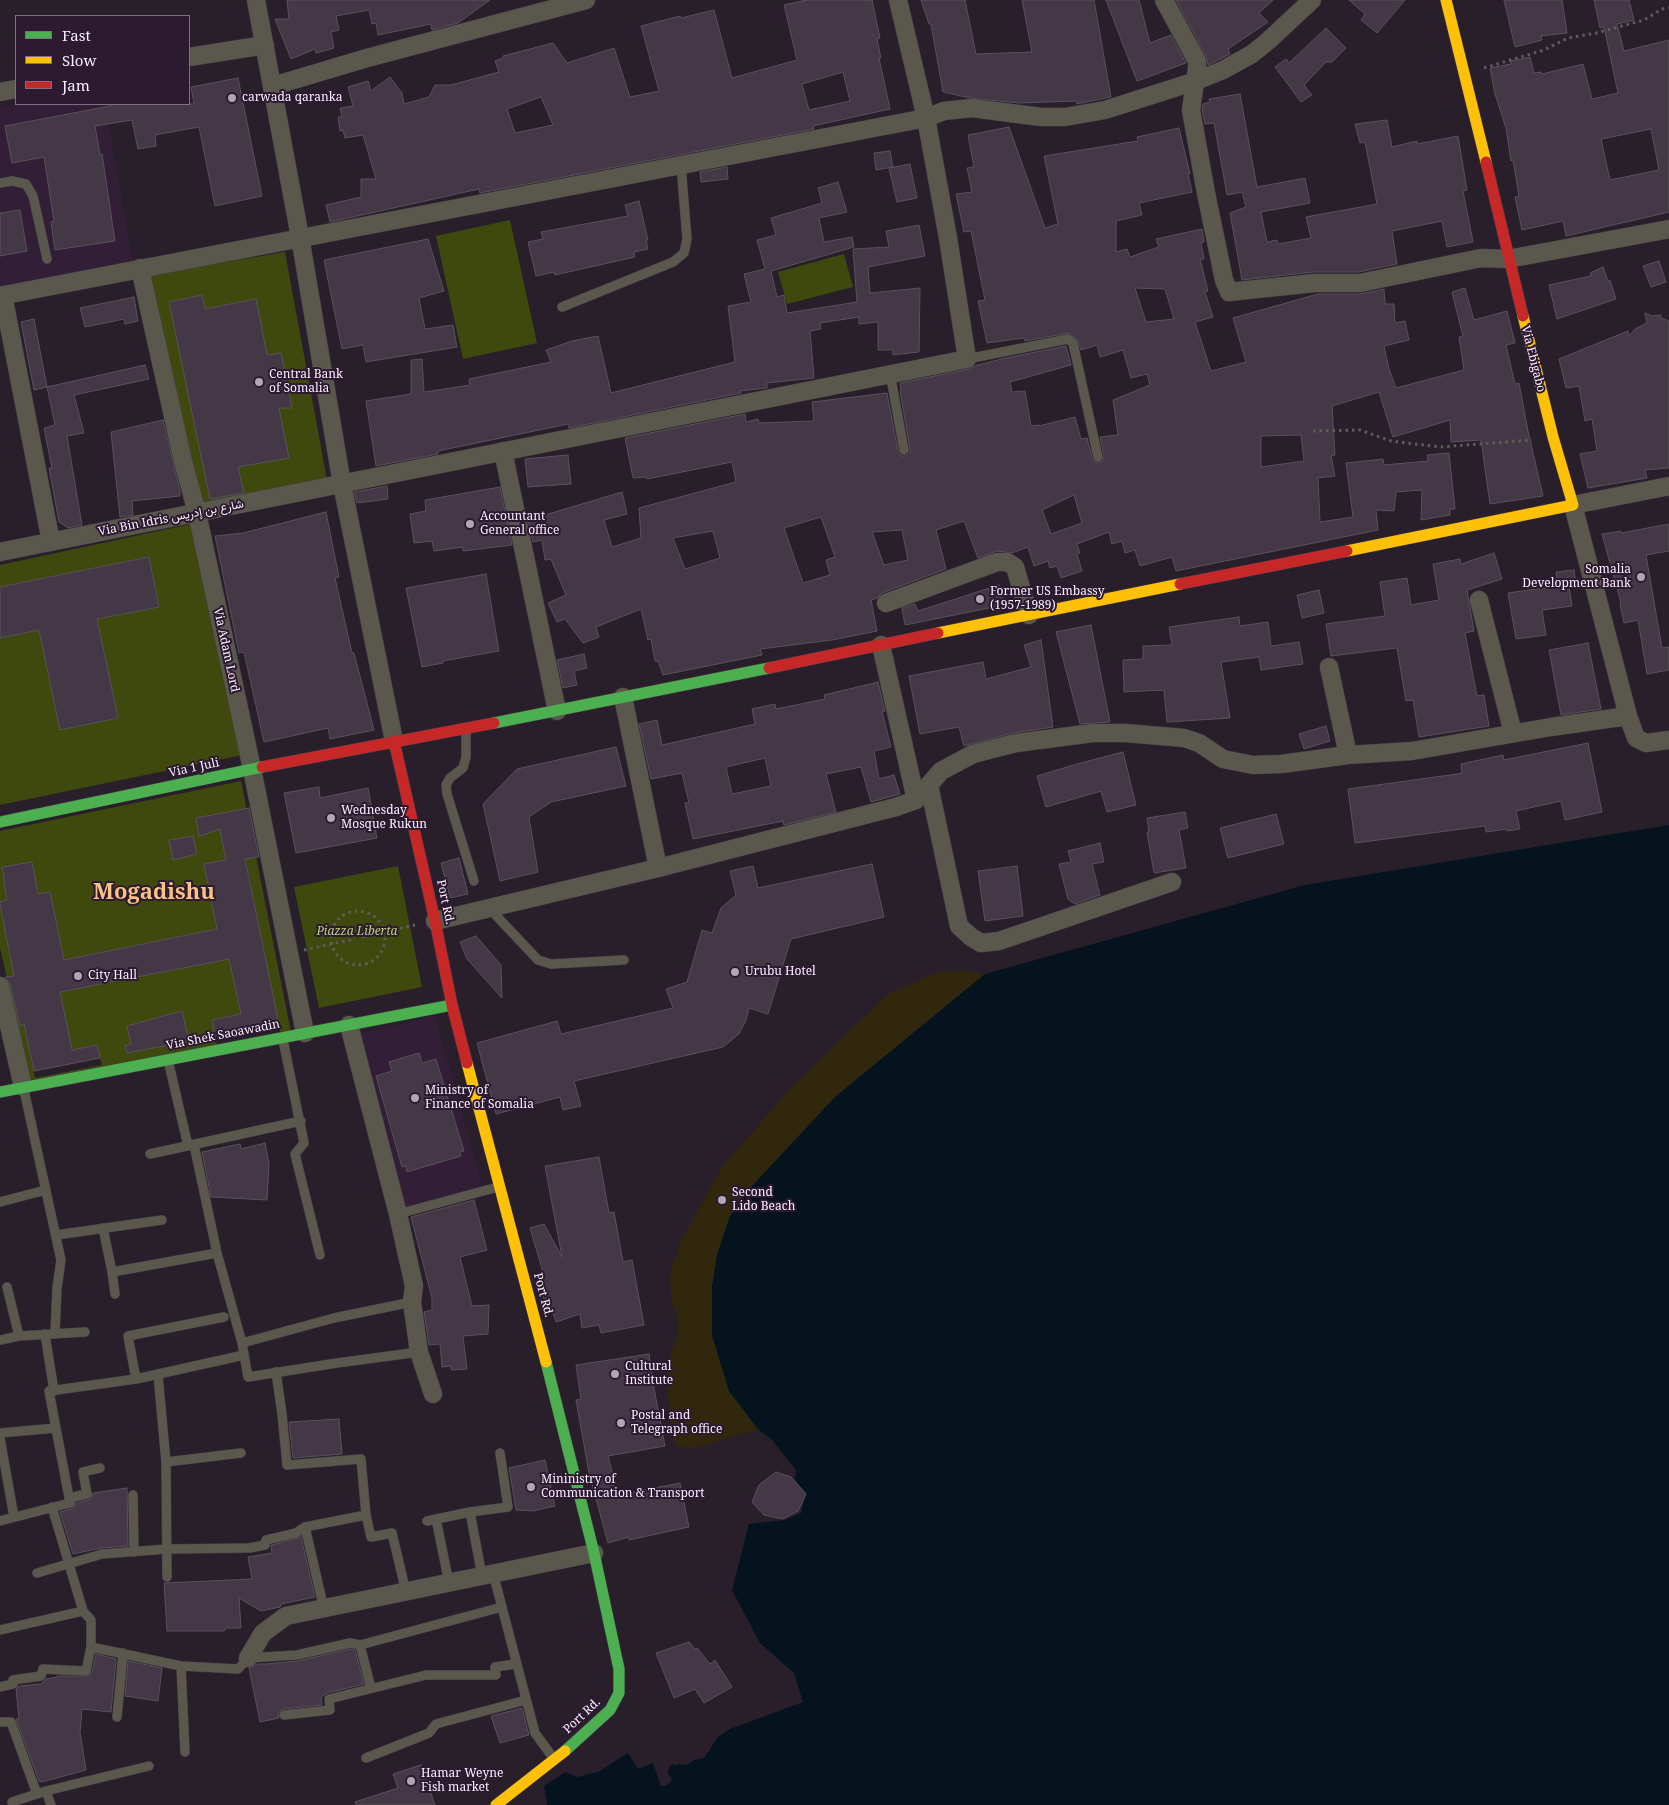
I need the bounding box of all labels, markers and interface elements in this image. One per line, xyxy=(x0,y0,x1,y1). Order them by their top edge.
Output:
legend xyxy=(15,15,190,105)
text: Fast xyxy=(62,25,91,45)
text: Slow xyxy=(62,50,96,70)
text: Jam xyxy=(62,75,90,95)
place label: carwada qaranka xyxy=(242,91,342,105)
marker: carwada qaranka xyxy=(226,92,238,104)
street label: Via Ebigabo xyxy=(1518,324,1548,394)
place label: Central Bank of Somalia xyxy=(269,368,343,396)
marker: Central Bank of Somalia xyxy=(253,376,265,388)
street label: Via Bin Idris شارع بن إدريس xyxy=(97,497,245,539)
place label: Accountant General office xyxy=(480,510,559,538)
marker: Accountant General office xyxy=(464,518,476,530)
place label: Somalia Development Bank xyxy=(1522,563,1631,591)
marker: Somalia Development Bank xyxy=(1635,571,1647,583)
place label: Former US Embassy (1957-1989) xyxy=(990,585,1105,613)
marker: Former US Embassy (1957-1989) xyxy=(974,593,986,605)
street label: Via Adam Lord xyxy=(210,606,242,694)
street label: Via 1 Juli xyxy=(168,756,220,780)
place label: Wednesday Mosque Rukun xyxy=(341,804,427,832)
marker: Wednesday Mosque Rukun xyxy=(325,812,337,824)
street label: Port Rd. xyxy=(433,878,457,926)
district label: Mogadishu xyxy=(93,880,215,906)
park label: Piazza Liberta xyxy=(316,925,398,939)
place label: Urubu Hotel xyxy=(745,965,816,979)
marker: Urubu Hotel xyxy=(729,966,741,978)
place label: City Hall xyxy=(88,969,137,983)
marker: City Hall xyxy=(72,970,84,982)
street label: Via Shek Saoawadin xyxy=(165,1017,281,1053)
place label: Ministry of Finance of Somalia xyxy=(425,1084,534,1112)
marker: Ministry of Finance of Somalia xyxy=(409,1092,421,1104)
place label: Second Lido Beach xyxy=(732,1186,795,1214)
marker: Second Lido Beach xyxy=(716,1194,728,1206)
street label: Port Rd. xyxy=(530,1271,556,1319)
place label: Cultural Institute xyxy=(625,1360,673,1388)
marker: Cultural Institute xyxy=(609,1368,621,1380)
place label: Postal and Telegraph office xyxy=(631,1409,722,1437)
marker: Postal and Telegraph office xyxy=(615,1417,627,1429)
place label: Mininistry of Communication & Transport xyxy=(541,1473,705,1501)
marker: Mininistry of Communication & Transport xyxy=(525,1481,537,1493)
street label: Port Rd. xyxy=(560,1695,604,1737)
place label: Hamar Weyne Fish market xyxy=(421,1767,503,1795)
marker: Hamar Weyne Fish market xyxy=(405,1775,417,1787)

